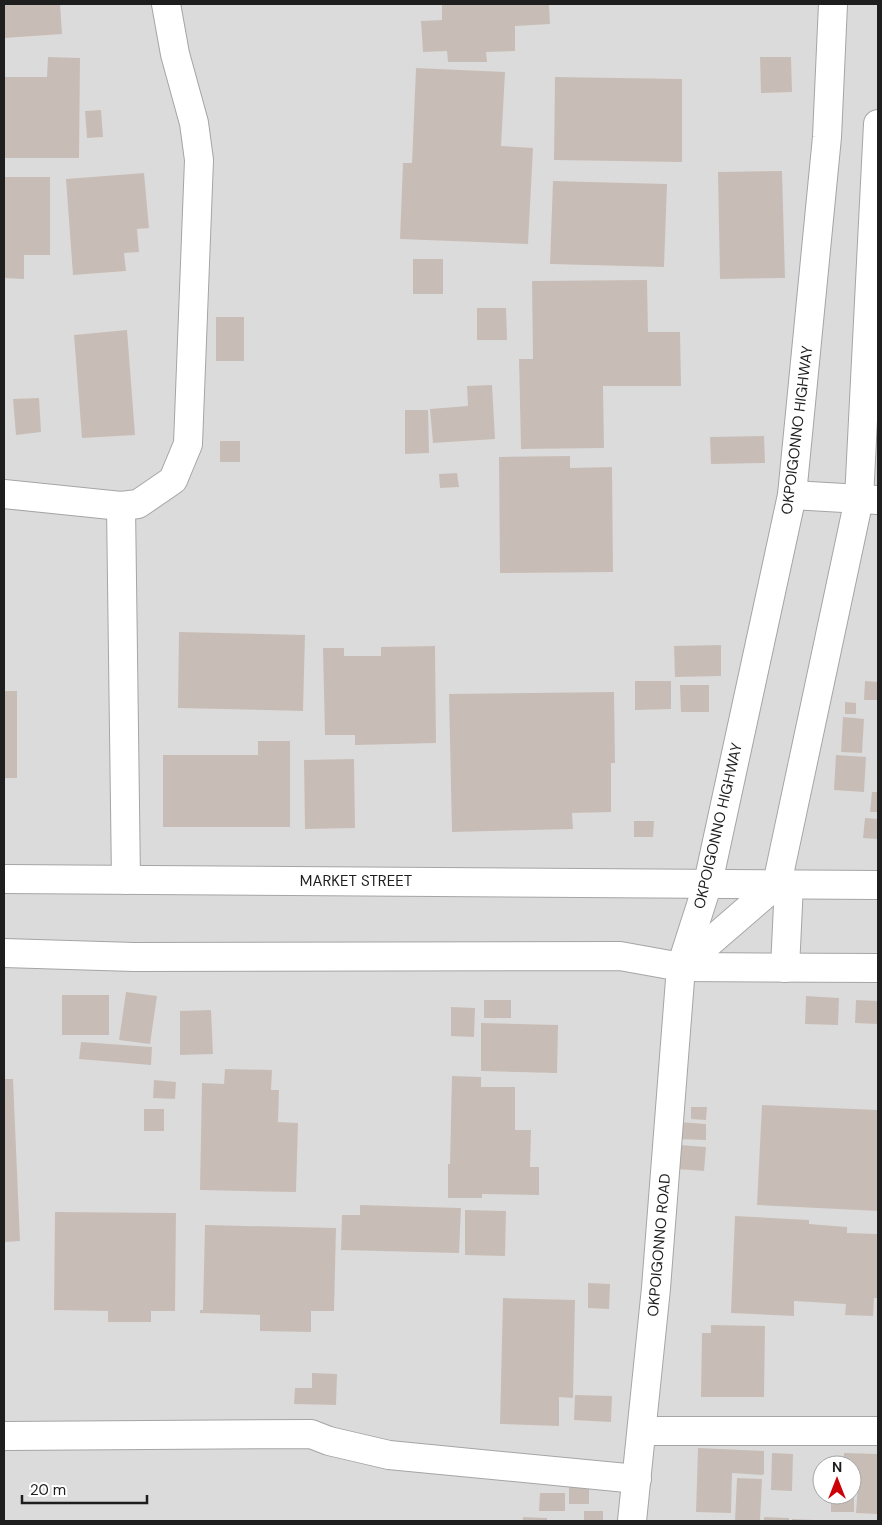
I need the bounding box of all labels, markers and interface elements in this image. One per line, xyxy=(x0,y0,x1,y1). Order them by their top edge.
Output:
street label: OKPOIGONNO HIGHWAY xyxy=(777,344,817,516)
street label: OKPOIGONNO HIGHWAY xyxy=(689,741,747,911)
street label: MARKET STREET xyxy=(300,871,412,891)
street label: OKPOIGONNO ROAD xyxy=(643,1173,675,1317)
north arrow xyxy=(812,1455,862,1505)
text: N xyxy=(832,1458,842,1476)
scale bar xyxy=(22,1472,148,1504)
text: 20 m xyxy=(30,1480,66,1500)

